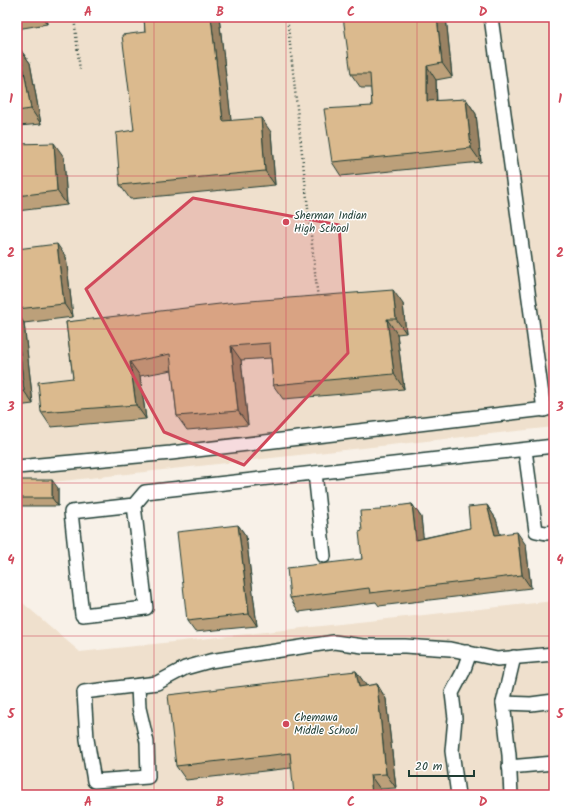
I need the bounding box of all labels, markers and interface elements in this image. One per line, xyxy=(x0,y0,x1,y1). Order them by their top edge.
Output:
text: A xyxy=(84,2,92,23)
text: B xyxy=(216,2,224,23)
text: C xyxy=(347,2,355,23)
text: D xyxy=(479,2,488,23)
text: 1 xyxy=(9,89,13,110)
text: 1 xyxy=(558,89,562,110)
place label: Sherman Indian High School xyxy=(294,207,367,238)
marker: Sherman Indian High School xyxy=(281,217,291,227)
text: 2 xyxy=(7,243,15,264)
text: 2 xyxy=(556,243,564,264)
text: 3 xyxy=(6,397,15,418)
text: 3 xyxy=(555,397,564,418)
text: 4 xyxy=(7,550,15,571)
text: 4 xyxy=(556,550,564,571)
text: 5 xyxy=(7,704,16,725)
text: 5 xyxy=(556,704,565,725)
place label: Chemawa Middle School xyxy=(294,709,358,740)
marker: Chemawa Middle School xyxy=(281,719,291,729)
scale bar xyxy=(409,752,474,778)
text: 20 m xyxy=(415,757,443,776)
text: A xyxy=(84,792,92,812)
text: B xyxy=(216,792,224,812)
text: C xyxy=(347,792,355,812)
text: D xyxy=(479,792,488,812)

